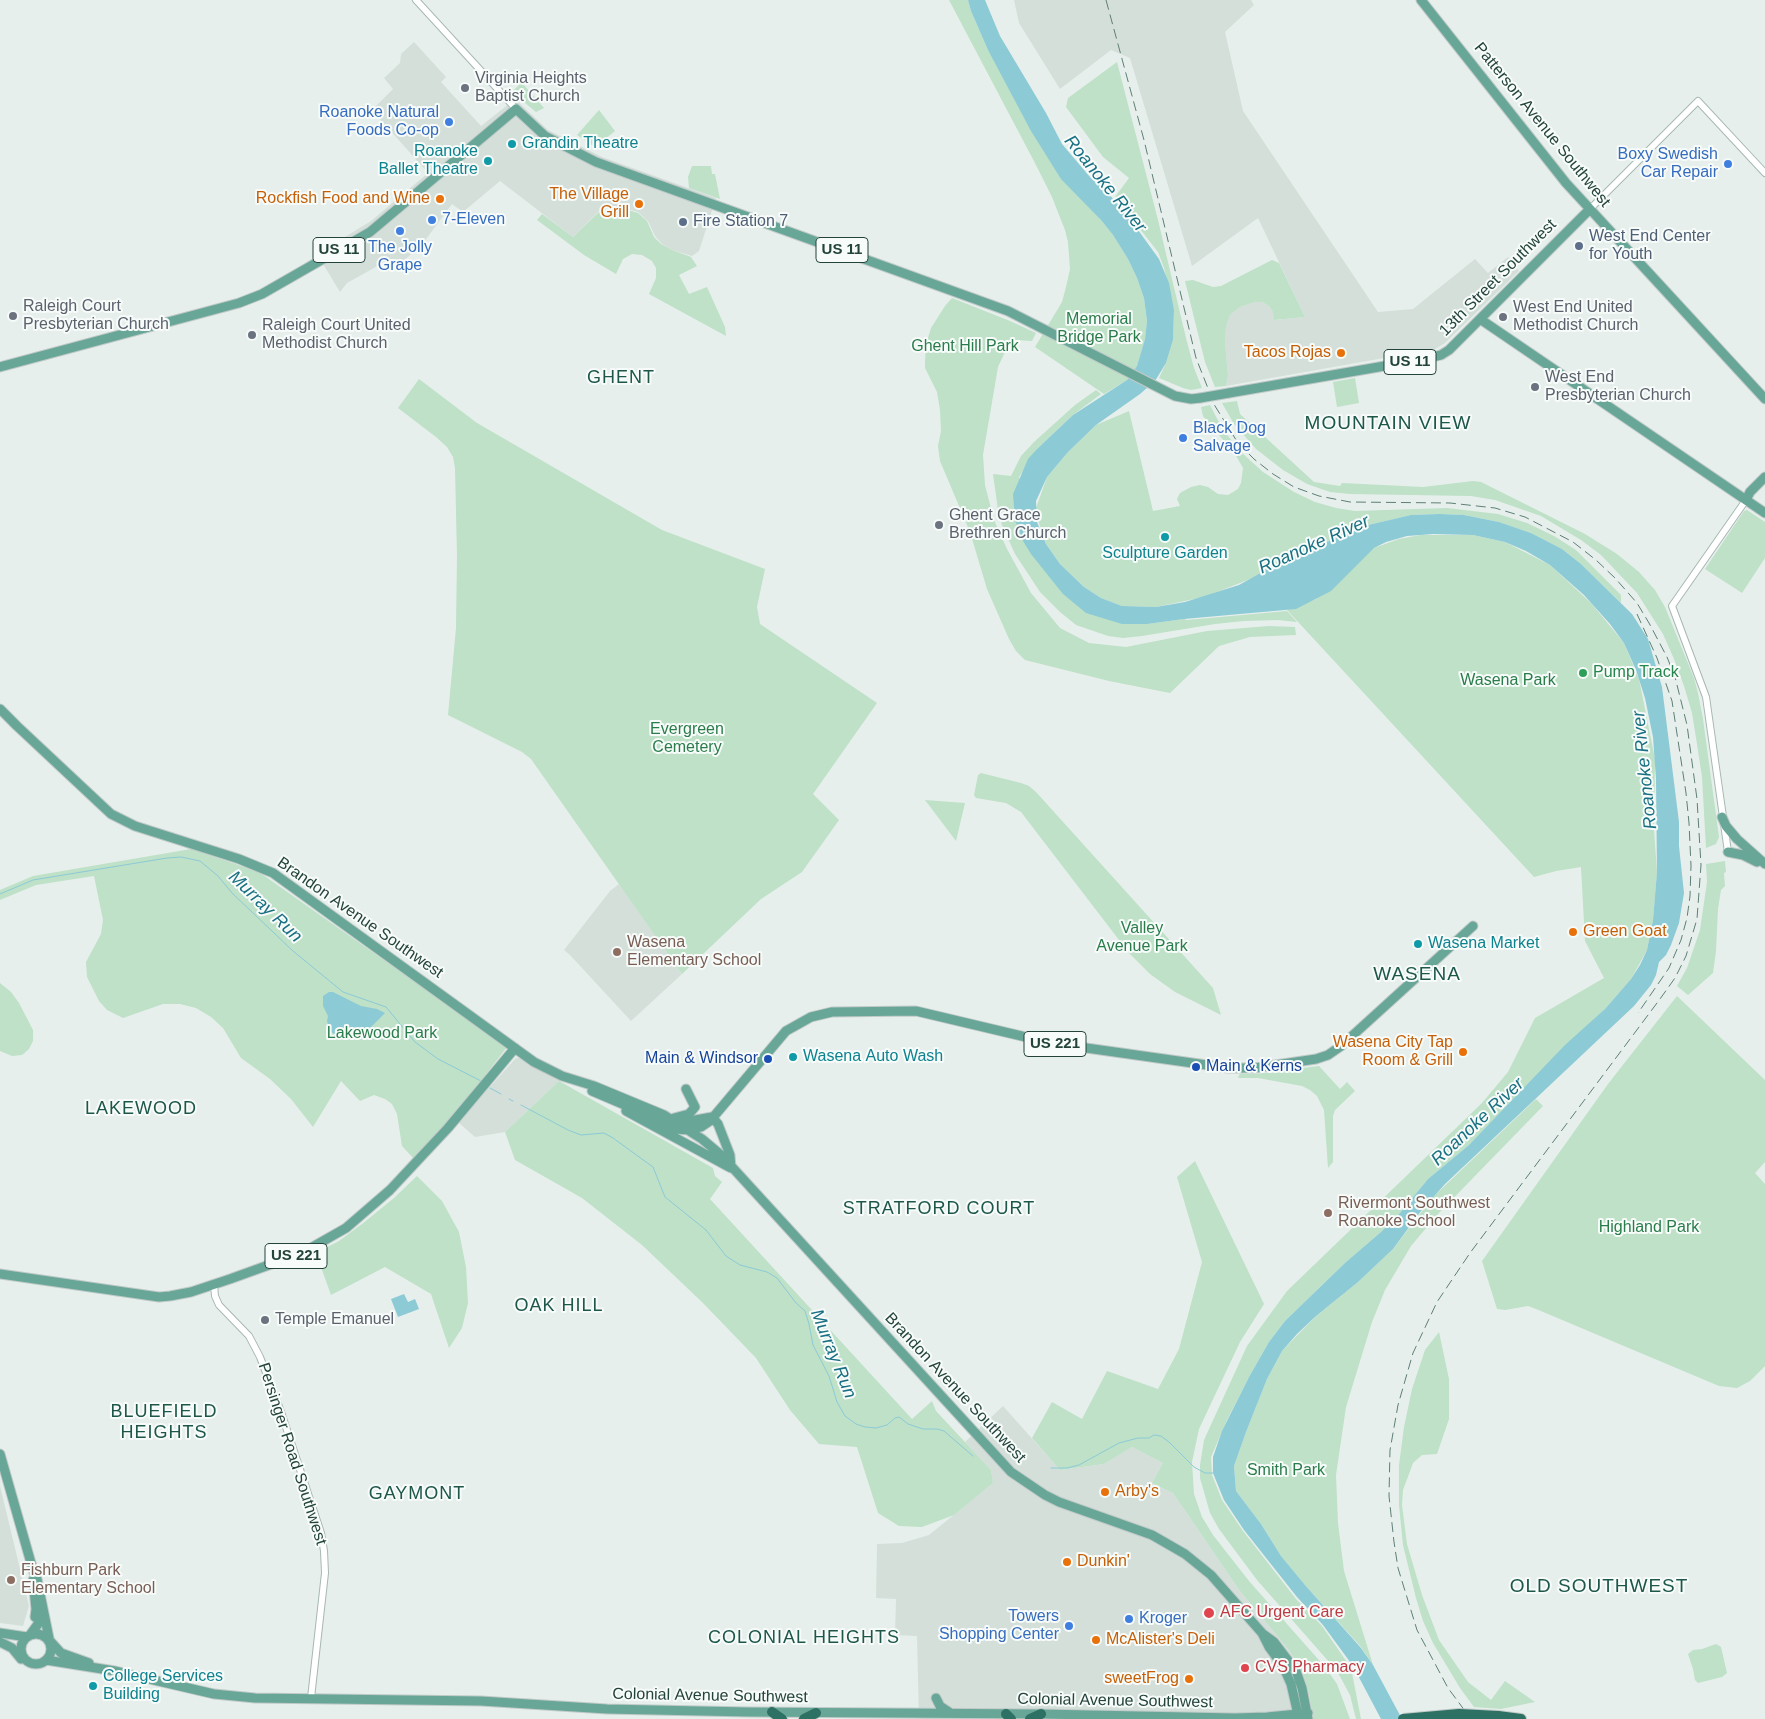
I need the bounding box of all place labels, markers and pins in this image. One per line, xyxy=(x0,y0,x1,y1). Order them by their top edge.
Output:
place label: Virginia Heights Baptist Church xyxy=(475,69,587,107)
marker: Virginia Heights Baptist Church xyxy=(459,82,471,94)
place label: Roanoke Natural Foods Co-op xyxy=(319,103,439,141)
marker: Roanoke Natural Foods Co-op xyxy=(443,116,455,128)
place label: Grandin Theatre xyxy=(522,134,639,154)
marker: Grandin Theatre xyxy=(506,138,518,150)
place label: Roanoke Ballet Theatre xyxy=(378,142,478,180)
place label: Boxy Swedish Car Repair xyxy=(1618,145,1718,183)
marker: Roanoke Ballet Theatre xyxy=(482,155,494,167)
marker: Boxy Swedish Car Repair xyxy=(1722,158,1734,170)
place label: The Village Grill xyxy=(549,185,629,223)
place label: Rockfish Food and Wine xyxy=(256,189,430,209)
marker: Rockfish Food and Wine xyxy=(434,193,446,205)
marker: The Village Grill xyxy=(633,198,645,210)
place label: 7-Eleven xyxy=(442,210,505,230)
place label: Fire Station 7 xyxy=(693,212,788,232)
marker: 7-Eleven xyxy=(426,214,438,226)
marker: Fire Station 7 xyxy=(677,216,689,228)
marker: The Jolly Grape xyxy=(394,225,406,237)
place label: West End Center for Youth xyxy=(1589,227,1711,265)
place label: The Jolly Grape xyxy=(368,238,432,276)
marker: West End Center for Youth xyxy=(1573,240,1585,252)
place label: Raleigh Court Presbyterian Church xyxy=(23,297,169,335)
place label: West End United Methodist Church xyxy=(1513,298,1638,336)
marker: Raleigh Court Presbyterian Church xyxy=(7,310,19,322)
marker: West End United Methodist Church xyxy=(1497,311,1509,323)
place label: Raleigh Court United Methodist Church xyxy=(262,316,411,354)
marker: Raleigh Court United Methodist Church xyxy=(246,329,258,341)
place label: Tacos Rojas xyxy=(1244,343,1331,363)
marker: Tacos Rojas xyxy=(1335,347,1347,359)
place label: West End Presbyterian Church xyxy=(1545,368,1691,406)
marker: West End Presbyterian Church xyxy=(1529,381,1541,393)
place label: Black Dog Salvage xyxy=(1193,419,1266,457)
marker: Black Dog Salvage xyxy=(1177,432,1189,444)
place label: Ghent Grace Brethren Church xyxy=(949,506,1066,544)
marker: Ghent Grace Brethren Church xyxy=(933,519,945,531)
marker: Sculpture Garden xyxy=(1159,531,1171,543)
place label: Sculpture Garden xyxy=(1102,544,1228,564)
place label: Pump Track xyxy=(1593,663,1679,683)
marker: Pump Track xyxy=(1577,667,1589,679)
place label: Green Goat xyxy=(1583,922,1667,942)
marker: Green Goat xyxy=(1567,926,1579,938)
place label: Wasena Elementary School xyxy=(627,933,761,971)
place label: Wasena Market xyxy=(1428,934,1539,954)
marker: Wasena Market xyxy=(1412,938,1424,950)
marker: Wasena Elementary School xyxy=(611,946,623,958)
place label: Wasena City Tap Room & Grill xyxy=(1333,1033,1453,1071)
marker: Wasena City Tap Room & Grill xyxy=(1457,1046,1469,1058)
place label: Wasena Auto Wash xyxy=(803,1047,943,1067)
place label: Main & Windsor xyxy=(645,1049,758,1069)
marker: Wasena Auto Wash xyxy=(787,1051,799,1063)
marker: Main & Windsor xyxy=(762,1053,774,1065)
place label: Main & Kerns xyxy=(1206,1057,1302,1077)
marker: Main & Kerns xyxy=(1190,1061,1202,1073)
place label: Rivermont Southwest Roanoke School xyxy=(1338,1194,1490,1232)
marker: Rivermont Southwest Roanoke School xyxy=(1322,1207,1334,1219)
place label: Temple Emanuel xyxy=(275,1310,394,1330)
marker: Temple Emanuel xyxy=(259,1314,271,1326)
place label: Arby's xyxy=(1115,1482,1159,1502)
marker: Arby's xyxy=(1099,1486,1111,1498)
place label: Dunkin' xyxy=(1077,1552,1130,1572)
marker: Dunkin' xyxy=(1061,1556,1073,1568)
place label: Fishburn Park Elementary School xyxy=(21,1561,155,1599)
marker: Fishburn Park Elementary School xyxy=(5,1574,17,1586)
place label: AFC Urgent Care xyxy=(1220,1603,1344,1623)
marker: AFC Urgent Care xyxy=(1202,1606,1216,1620)
place label: Towers Shopping Center xyxy=(939,1607,1059,1645)
place label: Kroger xyxy=(1139,1609,1187,1629)
marker: Kroger xyxy=(1123,1613,1135,1625)
marker: Towers Shopping Center xyxy=(1063,1620,1075,1632)
place label: McAlister's Deli xyxy=(1106,1630,1215,1650)
marker: McAlister's Deli xyxy=(1090,1634,1102,1646)
place label: CVS Pharmacy xyxy=(1255,1658,1364,1678)
marker: CVS Pharmacy xyxy=(1239,1662,1251,1674)
place label: College Services Building xyxy=(103,1667,223,1705)
place label: sweetFrog xyxy=(1104,1669,1179,1689)
marker: sweetFrog xyxy=(1183,1673,1195,1685)
marker: College Services Building xyxy=(87,1680,99,1692)

